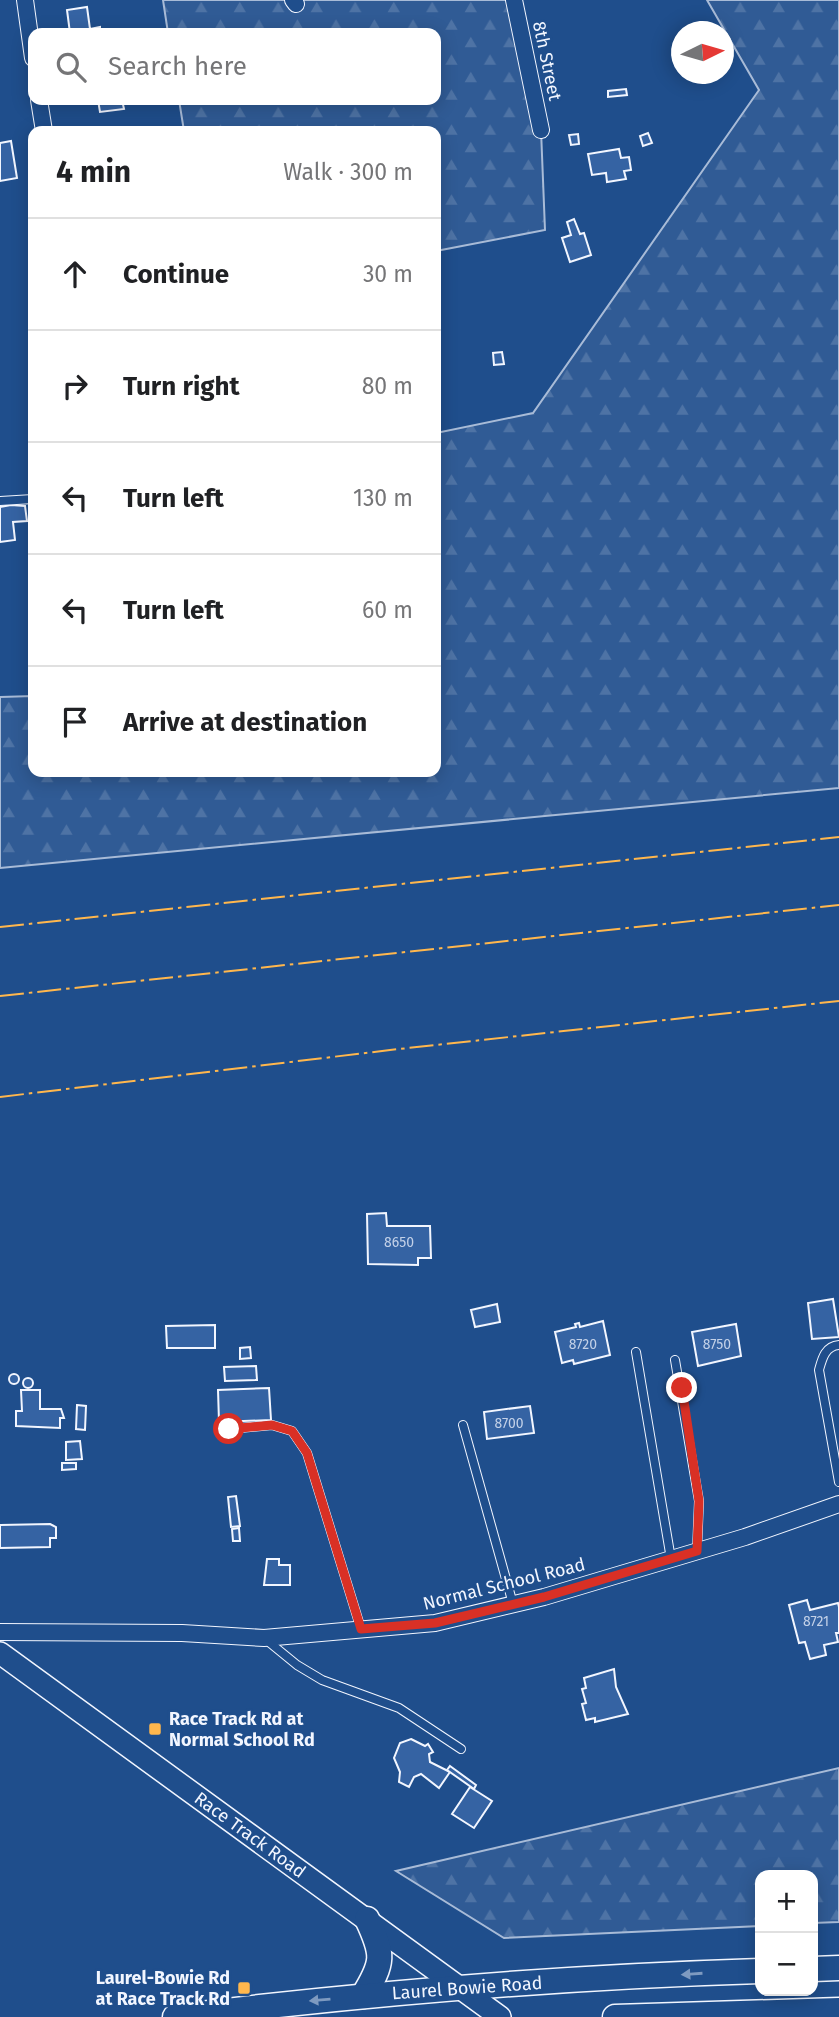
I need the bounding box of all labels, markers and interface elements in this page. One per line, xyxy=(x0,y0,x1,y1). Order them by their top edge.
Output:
street label: 8th Street xyxy=(528,19,566,103)
north arrow xyxy=(671,21,734,84)
search box xyxy=(28,28,441,105)
icon: search xyxy=(52,48,90,86)
text: Search here xyxy=(108,51,247,82)
text: 4 min xyxy=(56,154,131,190)
text: Walk · 300 m xyxy=(283,158,413,186)
icon: ahead xyxy=(56,255,94,293)
text: Continue xyxy=(123,259,229,290)
text: 30 m xyxy=(363,260,413,288)
icon: right xyxy=(56,367,94,405)
text: Turn right xyxy=(123,371,240,402)
text: 80 m xyxy=(362,372,413,400)
icon: left xyxy=(56,479,94,517)
text: Turn left xyxy=(123,483,224,514)
text: 130 m xyxy=(353,484,413,512)
icon: left xyxy=(56,591,94,629)
text: Turn left xyxy=(123,595,224,626)
text: 60 m xyxy=(362,596,413,624)
icon: arrive xyxy=(56,703,94,741)
text: Arrive at destination xyxy=(123,707,367,738)
house number: 8650 xyxy=(384,1234,414,1251)
house number: 8720 xyxy=(569,1336,597,1353)
house number: 8750 xyxy=(703,1336,731,1353)
route end xyxy=(666,1372,697,1403)
route start xyxy=(213,1413,244,1444)
house number: 8700 xyxy=(494,1415,524,1432)
street label: Normal School Road xyxy=(421,1553,587,1615)
house number: 8721 xyxy=(803,1613,829,1630)
place label: Race Track Rd at Normal School Rd xyxy=(169,1708,315,1751)
marker: Race Track Rd at Normal School Rd xyxy=(147,1721,163,1737)
street label: Race Track Road xyxy=(190,1787,310,1883)
map controls xyxy=(755,1870,818,1996)
button: + xyxy=(755,1870,818,1933)
button: − xyxy=(755,1933,818,1996)
place label: Laurel-Bowie Rd at Race Track Rd xyxy=(96,1967,230,2010)
one-way arrow xyxy=(681,1968,703,1979)
street label: Laurel Bowie Road xyxy=(391,1972,543,2004)
marker: Laurel-Bowie Rd at Race Track Rd xyxy=(236,1980,252,1996)
one-way arrow xyxy=(309,1995,331,2006)

